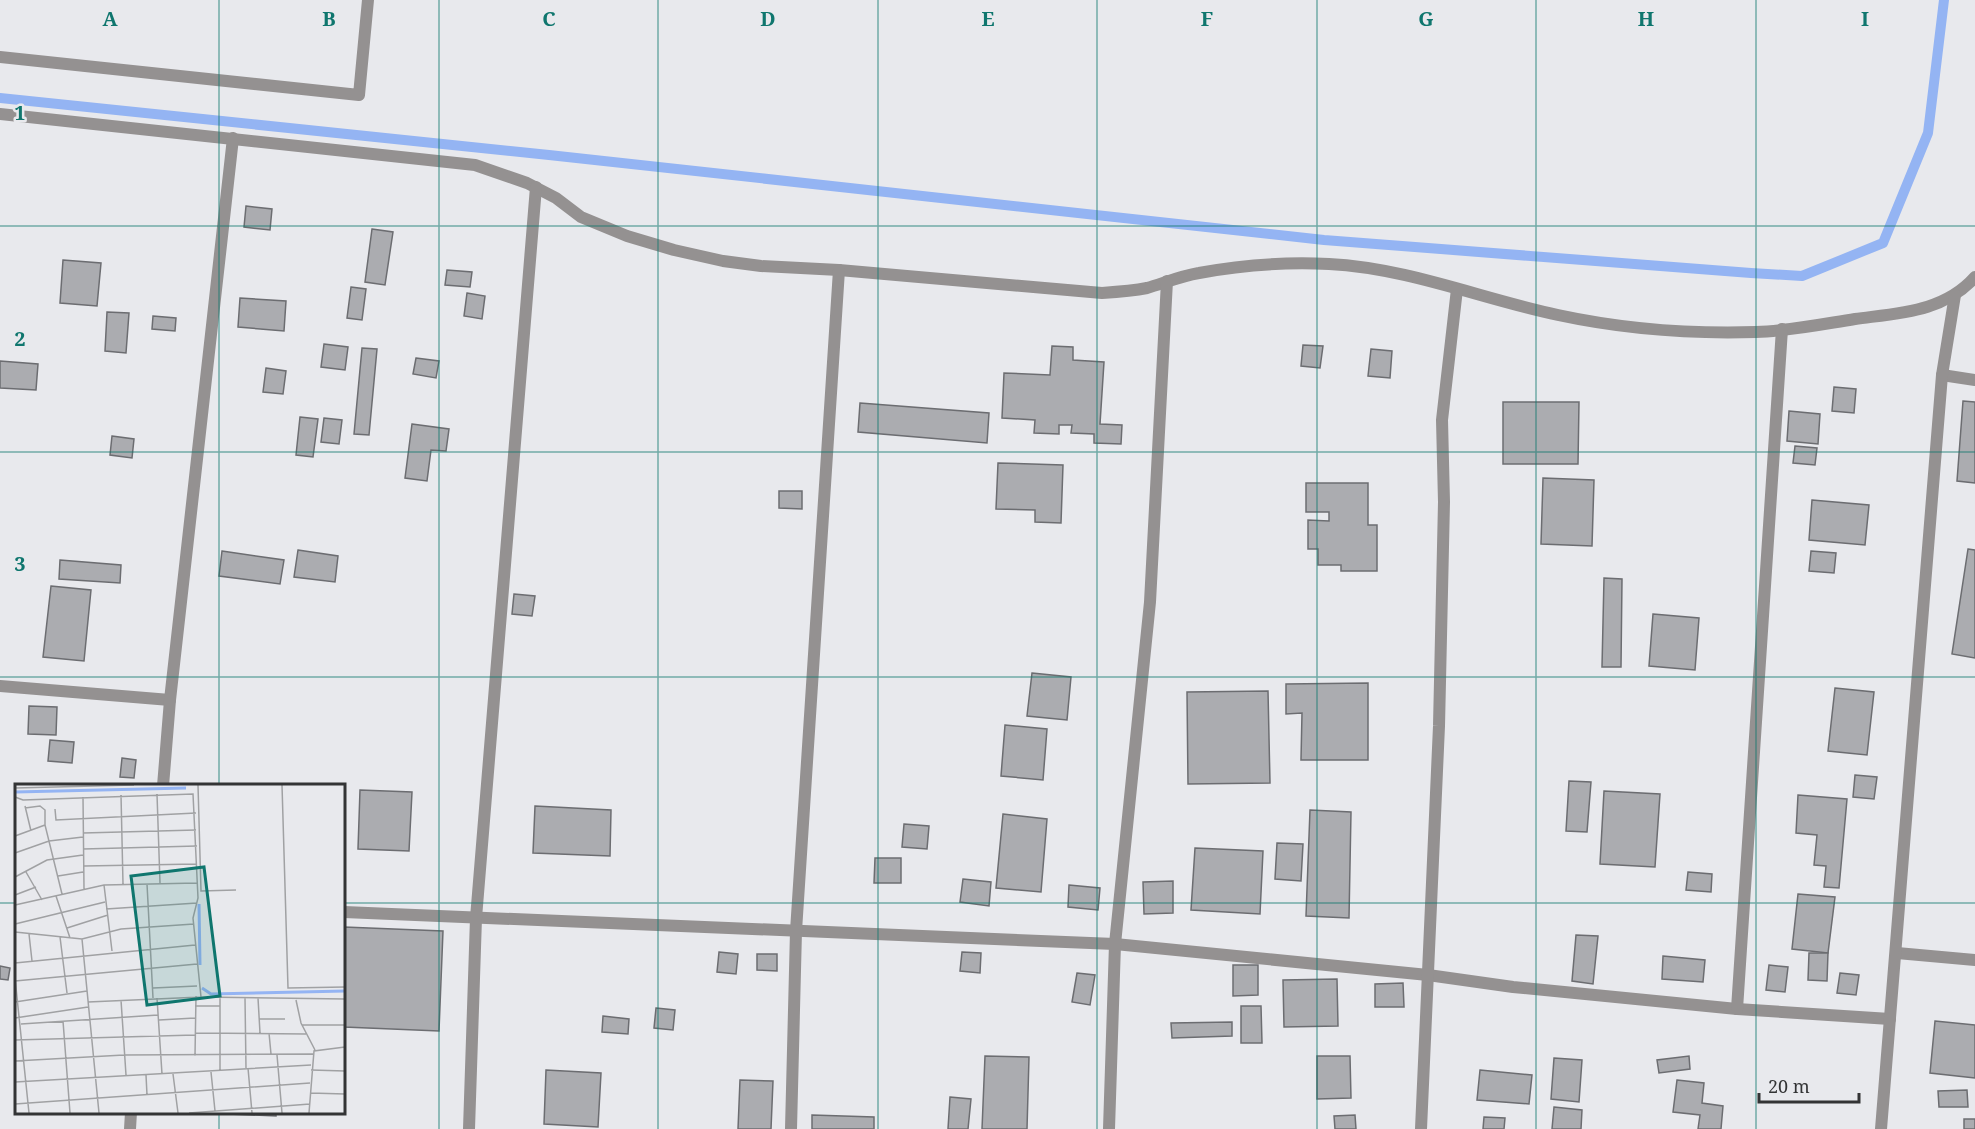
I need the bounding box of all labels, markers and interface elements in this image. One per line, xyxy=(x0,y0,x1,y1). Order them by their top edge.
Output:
text: A xyxy=(102,5,118,32)
text: B xyxy=(322,5,336,32)
text: C xyxy=(542,5,556,32)
text: D xyxy=(760,5,776,32)
text: E xyxy=(981,5,995,32)
text: F xyxy=(1201,5,1213,32)
text: G xyxy=(1418,5,1434,32)
text: H xyxy=(1638,5,1654,32)
text: I xyxy=(1861,5,1869,32)
text: 1 xyxy=(14,99,26,126)
text: 2 xyxy=(14,325,26,352)
text: 3 xyxy=(14,550,26,577)
inset map xyxy=(15,784,345,1114)
scale bar xyxy=(1759,1066,1860,1104)
text: 20 m xyxy=(1768,1074,1810,1098)

